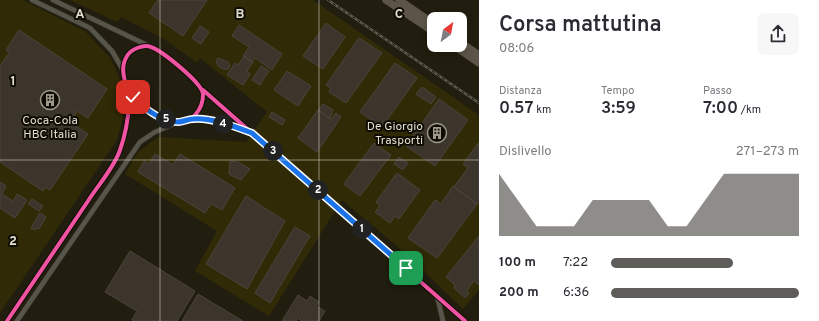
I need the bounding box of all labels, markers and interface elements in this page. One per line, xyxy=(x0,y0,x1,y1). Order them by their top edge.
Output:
text: A xyxy=(75,7,85,23)
text: B xyxy=(236,7,245,23)
text: C xyxy=(395,7,403,23)
north arrow xyxy=(427,12,467,52)
map controls xyxy=(427,12,467,52)
text: Corsa mattutina xyxy=(499,12,662,39)
button: share xyxy=(757,13,799,55)
text: 08:06 xyxy=(499,41,534,57)
text: 1 xyxy=(10,74,16,90)
pin xyxy=(116,80,150,114)
text: Distanza xyxy=(499,84,542,98)
text: Tempo xyxy=(601,84,634,98)
text: Passo xyxy=(703,84,732,98)
icon: check xyxy=(122,86,144,108)
building icon: Coca-Cola HBC Italia xyxy=(39,89,61,111)
text: 0.57 xyxy=(499,98,534,120)
text: 3:59 xyxy=(601,98,636,120)
text: 7:00 xyxy=(703,98,738,120)
text: km xyxy=(534,103,551,117)
text: /km xyxy=(738,103,761,117)
pin: 5 xyxy=(156,109,176,129)
text: 5 xyxy=(163,112,169,126)
place label: Coca-Cola HBC Italia xyxy=(22,113,78,143)
pin: 4 xyxy=(213,114,233,134)
text: 4 xyxy=(219,117,227,131)
place label: De Giorgio Trasporti xyxy=(367,119,423,149)
building icon: De Giorgio Trasporti xyxy=(426,122,448,144)
pin: 3 xyxy=(263,141,283,161)
text: 3 xyxy=(270,144,276,158)
text: Dislivello xyxy=(499,144,552,160)
text: 271–273 m xyxy=(736,144,799,160)
pin: 2 xyxy=(308,180,328,200)
text: 2 xyxy=(315,183,321,197)
pin: 1 xyxy=(352,219,372,239)
text: 1 xyxy=(360,222,364,236)
text: 2 xyxy=(9,234,17,250)
pin xyxy=(389,251,423,285)
text: 100 m xyxy=(499,255,536,271)
text: 7:22 xyxy=(563,255,588,271)
icon: arrive xyxy=(395,257,417,279)
text: 200 m xyxy=(499,285,539,301)
text: 6:36 xyxy=(563,285,589,301)

